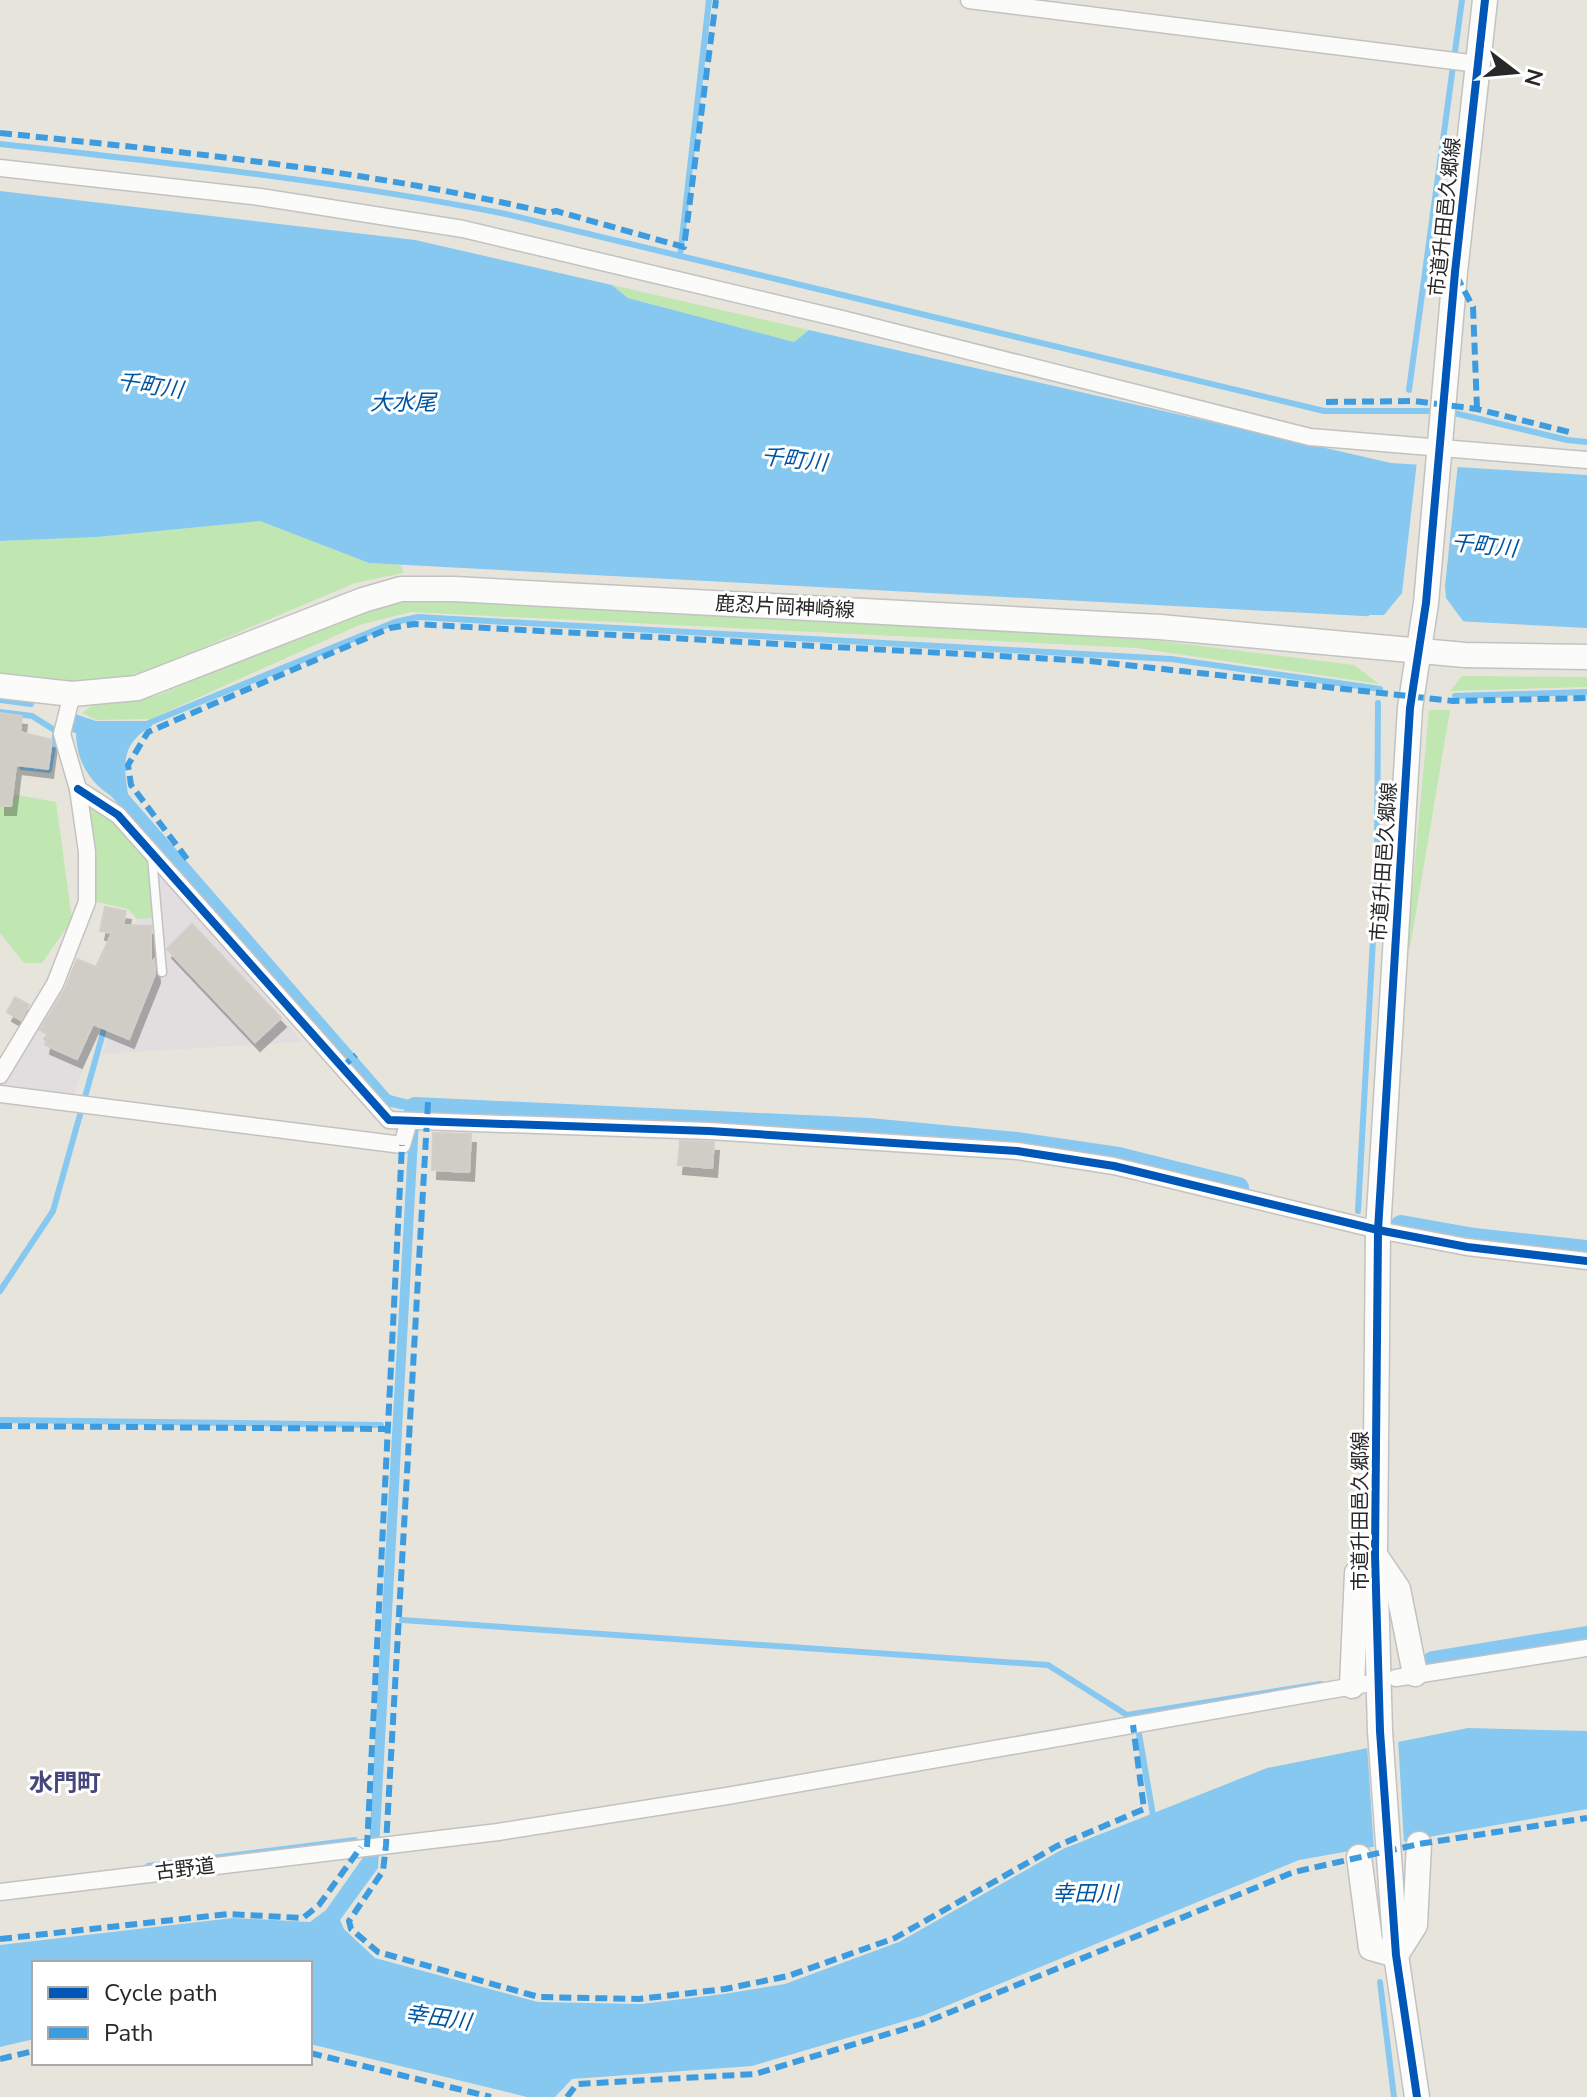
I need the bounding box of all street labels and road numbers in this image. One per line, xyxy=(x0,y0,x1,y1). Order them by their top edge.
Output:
street label: 市道升田邑久郷線 xyxy=(1423,136,1467,298)
street label: 鹿忍片岡神崎線 xyxy=(714,590,856,624)
street label: 市道升田邑久郷線 xyxy=(1365,781,1403,943)
street label: 市道升田邑久郷線 xyxy=(1347,1431,1374,1591)
street label: 古野道 xyxy=(154,1852,216,1886)

